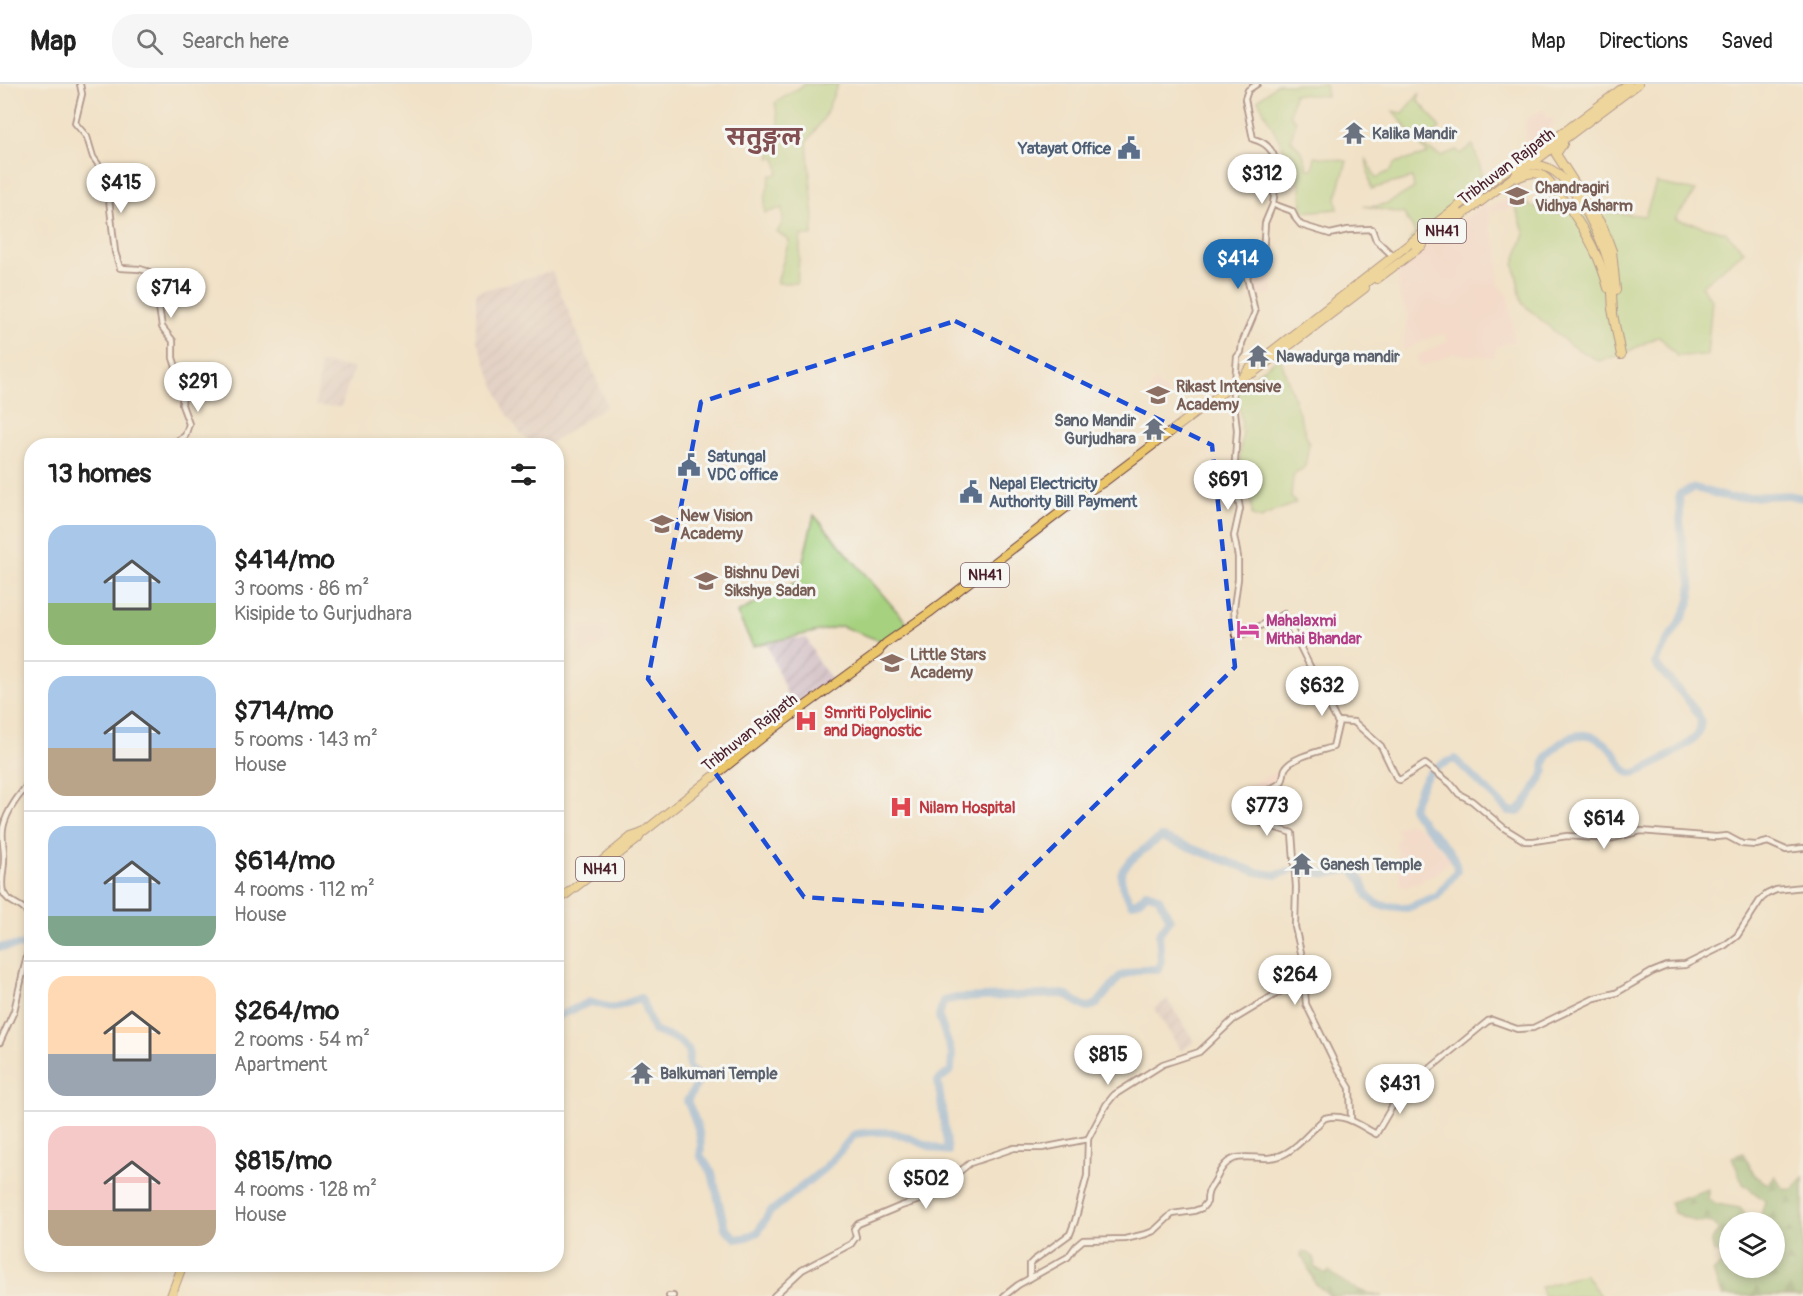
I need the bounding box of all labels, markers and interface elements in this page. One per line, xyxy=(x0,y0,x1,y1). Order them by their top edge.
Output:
search box xyxy=(112,14,532,68)
text: Map xyxy=(30,24,76,59)
icon: search xyxy=(133,25,166,58)
text: Search here xyxy=(181,27,289,55)
text: Map xyxy=(1531,28,1566,55)
text: Directions xyxy=(1599,28,1688,55)
text: Saved xyxy=(1721,28,1773,55)
temple icon: Kalika Mandir xyxy=(1341,120,1367,146)
district label: सतुङ्गल xyxy=(725,124,804,155)
place label: Kalika Mandir xyxy=(1372,124,1458,144)
street label: Tribhuvan Rajpath xyxy=(1454,124,1559,210)
public building icon: Yatayat Office xyxy=(1116,135,1142,161)
place label: Yatayat Office xyxy=(1017,139,1112,159)
pin: $312 xyxy=(1226,154,1298,205)
text: $312 xyxy=(1242,161,1283,186)
pin: $415 xyxy=(85,163,157,214)
text: $415 xyxy=(100,170,142,195)
place label: Chandragiri Vidhya Asharm xyxy=(1535,178,1633,216)
school or university icon: Chandragiri Vidhya Asharm xyxy=(1504,183,1530,209)
road number: NH41 xyxy=(1418,219,1466,243)
pin: $414 xyxy=(1202,239,1274,290)
text: $414 xyxy=(1217,246,1259,271)
pin: $714 xyxy=(135,268,207,319)
text: $714 xyxy=(151,275,191,300)
temple icon: Nawadurga mandir xyxy=(1245,343,1271,369)
place label: Nawadurga mandir xyxy=(1276,347,1400,367)
pin: $291 xyxy=(162,362,234,413)
text: $291 xyxy=(178,369,218,394)
place label: Rikast Intensive Academy xyxy=(1176,377,1282,415)
school or university icon: Rikast Intensive Academy xyxy=(1145,382,1171,408)
place label: Sano Mandir Gurjudhara xyxy=(1054,411,1137,449)
temple icon: Sano Mandir Gurjudhara xyxy=(1141,416,1167,442)
place label: Satungal VDC office xyxy=(707,447,779,485)
public building icon: Satungal VDC office xyxy=(676,452,702,478)
text: 13 homes xyxy=(48,458,151,490)
icon: filters xyxy=(507,458,540,491)
pin: $691 xyxy=(1192,460,1264,511)
text: $691 xyxy=(1208,467,1248,492)
place label: Nepal Electricity Authority Bill Payment xyxy=(989,474,1138,512)
public building icon: Nepal Electricity Authority Bill Payment xyxy=(958,479,984,505)
place label: New Vision Academy xyxy=(680,506,753,544)
school or university icon: New Vision Academy xyxy=(649,511,675,537)
text: $414/mo xyxy=(234,544,335,576)
icon: home xyxy=(96,549,168,621)
place label: Bishnu Devi Sikshya Sadan xyxy=(724,563,816,601)
road number: NH41 xyxy=(961,563,1009,587)
school or university icon: Bishnu Devi Sikshya Sadan xyxy=(693,568,719,594)
text: 3 rooms · 86 m² xyxy=(234,576,369,601)
text: Kisipide to Gurjudhara xyxy=(234,601,412,626)
place label: Mahalaxmi Mithai Bhandar xyxy=(1266,611,1362,649)
hotel icon: Mahalaxmi Mithai Bhandar xyxy=(1235,616,1261,642)
place label: Little Stars Academy xyxy=(910,645,987,683)
school or university icon: Little Stars Academy xyxy=(879,650,905,676)
pin: $632 xyxy=(1286,666,1358,717)
text: $632 xyxy=(1300,673,1344,698)
street label: Tribhuvan Rajpath xyxy=(698,689,801,776)
text: $714/mo xyxy=(234,695,333,727)
icon: home xyxy=(96,700,168,772)
place label: Smriti Polyclinic and Diagnostic xyxy=(824,703,932,741)
hospital icon: Smriti Polyclinic and Diagnostic xyxy=(793,708,819,734)
text: 5 rooms · 143 m² xyxy=(234,727,378,752)
text: House xyxy=(234,752,286,777)
pin: $773 xyxy=(1231,786,1303,837)
text: $773 xyxy=(1245,793,1289,818)
hospital icon: Nilam Hospital xyxy=(888,794,914,820)
place label: Nilam Hospital xyxy=(919,798,1016,818)
pin: $614 xyxy=(1568,799,1640,850)
text: $614 xyxy=(1583,806,1625,831)
text: $614/mo xyxy=(234,845,335,877)
icon: home xyxy=(96,850,168,922)
temple icon: Ganesh Temple xyxy=(1289,851,1315,877)
place label: Ganesh Temple xyxy=(1320,855,1423,875)
road number: NH41 xyxy=(576,857,624,881)
text: 4 rooms · 112 m² xyxy=(234,877,375,902)
text: House xyxy=(234,902,286,927)
pin: $264 xyxy=(1259,955,1331,1006)
text: $264 xyxy=(1272,962,1318,987)
text: $264/mo xyxy=(234,995,339,1027)
icon: home xyxy=(96,1000,168,1072)
text: 2 rooms · 54 m² xyxy=(234,1027,370,1052)
pin: $815 xyxy=(1072,1035,1144,1086)
text: $815 xyxy=(1088,1042,1128,1067)
text: Apartment xyxy=(234,1052,327,1077)
temple icon: Balkumari Temple xyxy=(629,1060,655,1086)
place label: Balkumari Temple xyxy=(660,1064,778,1084)
pin: $431 xyxy=(1364,1064,1436,1115)
text: $431 xyxy=(1379,1071,1421,1096)
text: $815/mo xyxy=(234,1145,332,1177)
icon: home xyxy=(96,1150,168,1222)
pin: $502 xyxy=(890,1159,962,1210)
text: $502 xyxy=(903,1166,949,1191)
text: 4 rooms · 128 m² xyxy=(234,1177,377,1202)
text: House xyxy=(234,1202,286,1227)
map controls xyxy=(1719,1212,1785,1278)
button: layers xyxy=(1719,1212,1785,1278)

